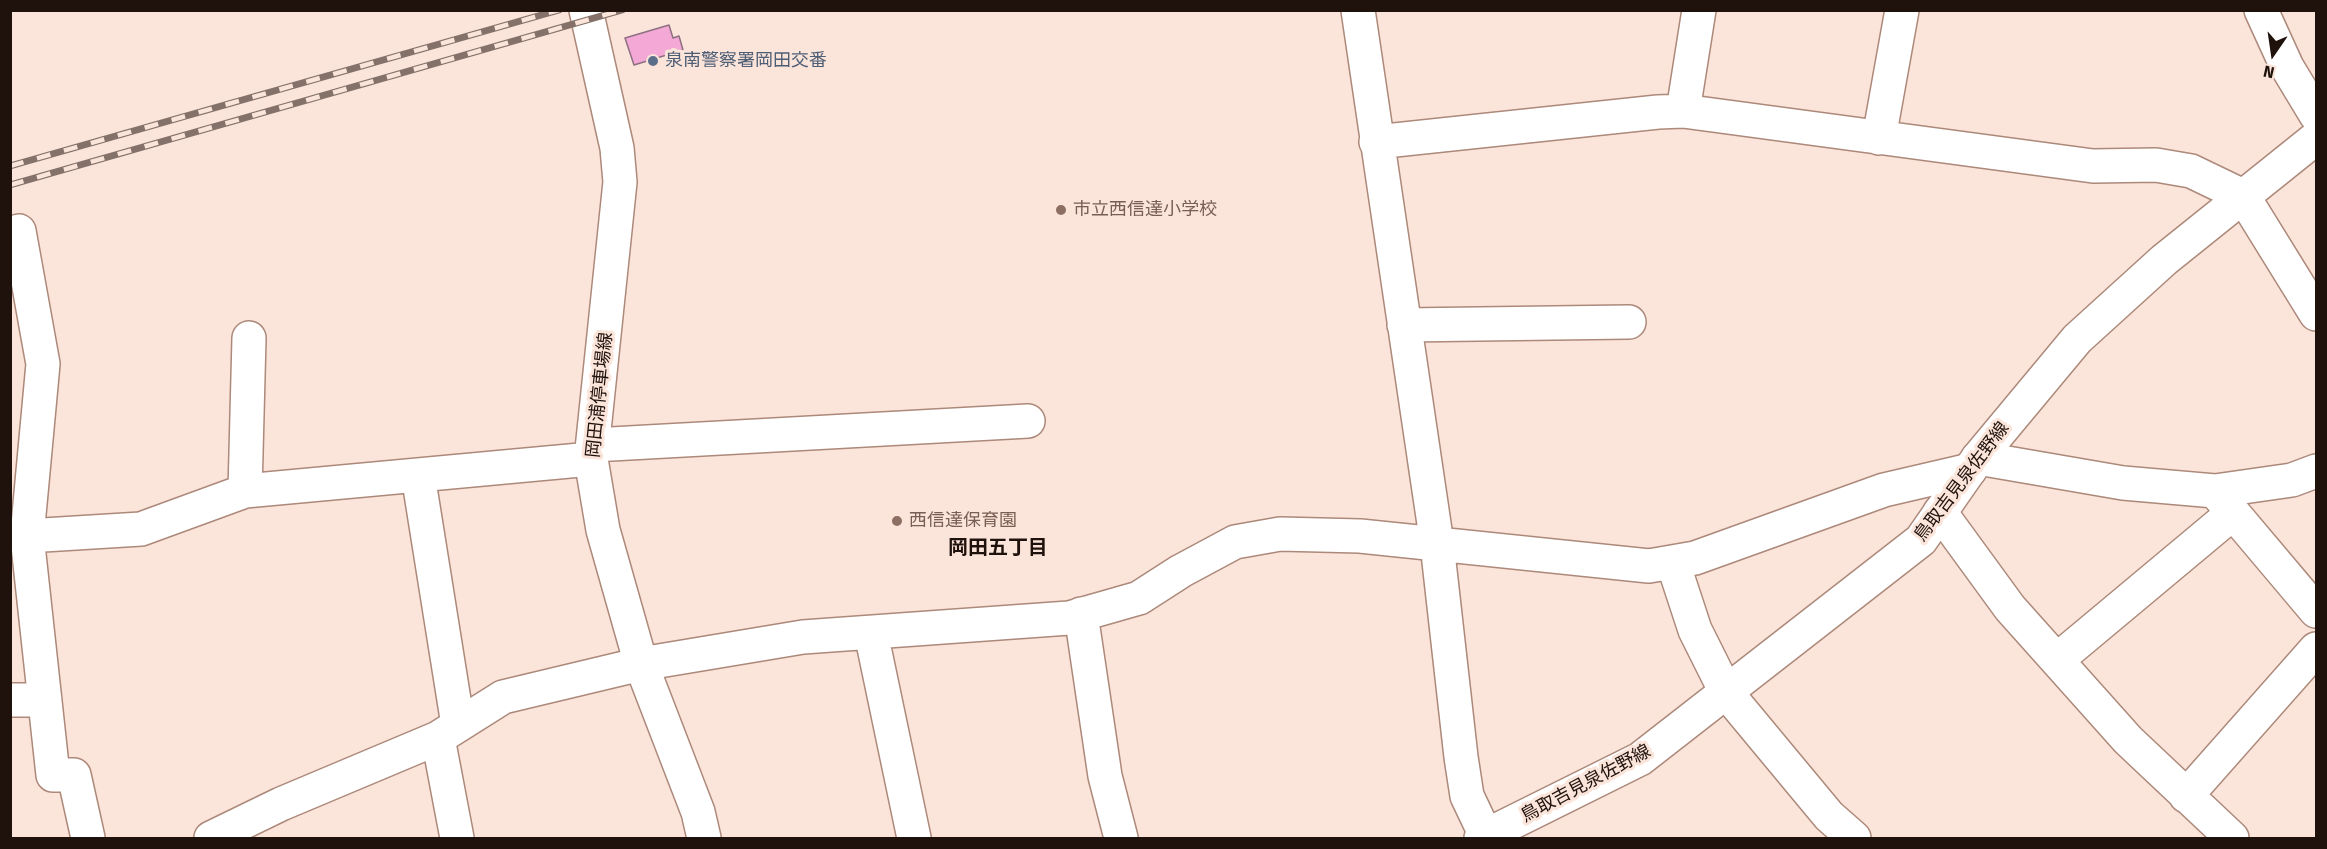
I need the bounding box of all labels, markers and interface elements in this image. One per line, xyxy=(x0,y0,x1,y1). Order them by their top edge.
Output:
north arrow xyxy=(2243,24,2303,84)
place label: 泉南警察署岡田交番 xyxy=(665,50,827,72)
marker: 泉南警察署岡田交番 xyxy=(646,54,660,68)
text: N xyxy=(2262,62,2276,82)
place label: 市立西信達小学校 xyxy=(1073,199,1217,221)
marker: 市立西信達小学校 xyxy=(1054,203,1068,217)
street label: 岡田浦停車場線 xyxy=(583,331,617,459)
street label: 鳥取吉見泉佐野線 xyxy=(1910,418,2014,546)
place label: 西信達保育園 xyxy=(909,510,1017,532)
marker: 西信達保育園 xyxy=(890,514,904,528)
district label: 岡田五丁目 xyxy=(948,536,1048,560)
street label: 鳥取吉見泉佐野線 xyxy=(1517,741,1655,827)

